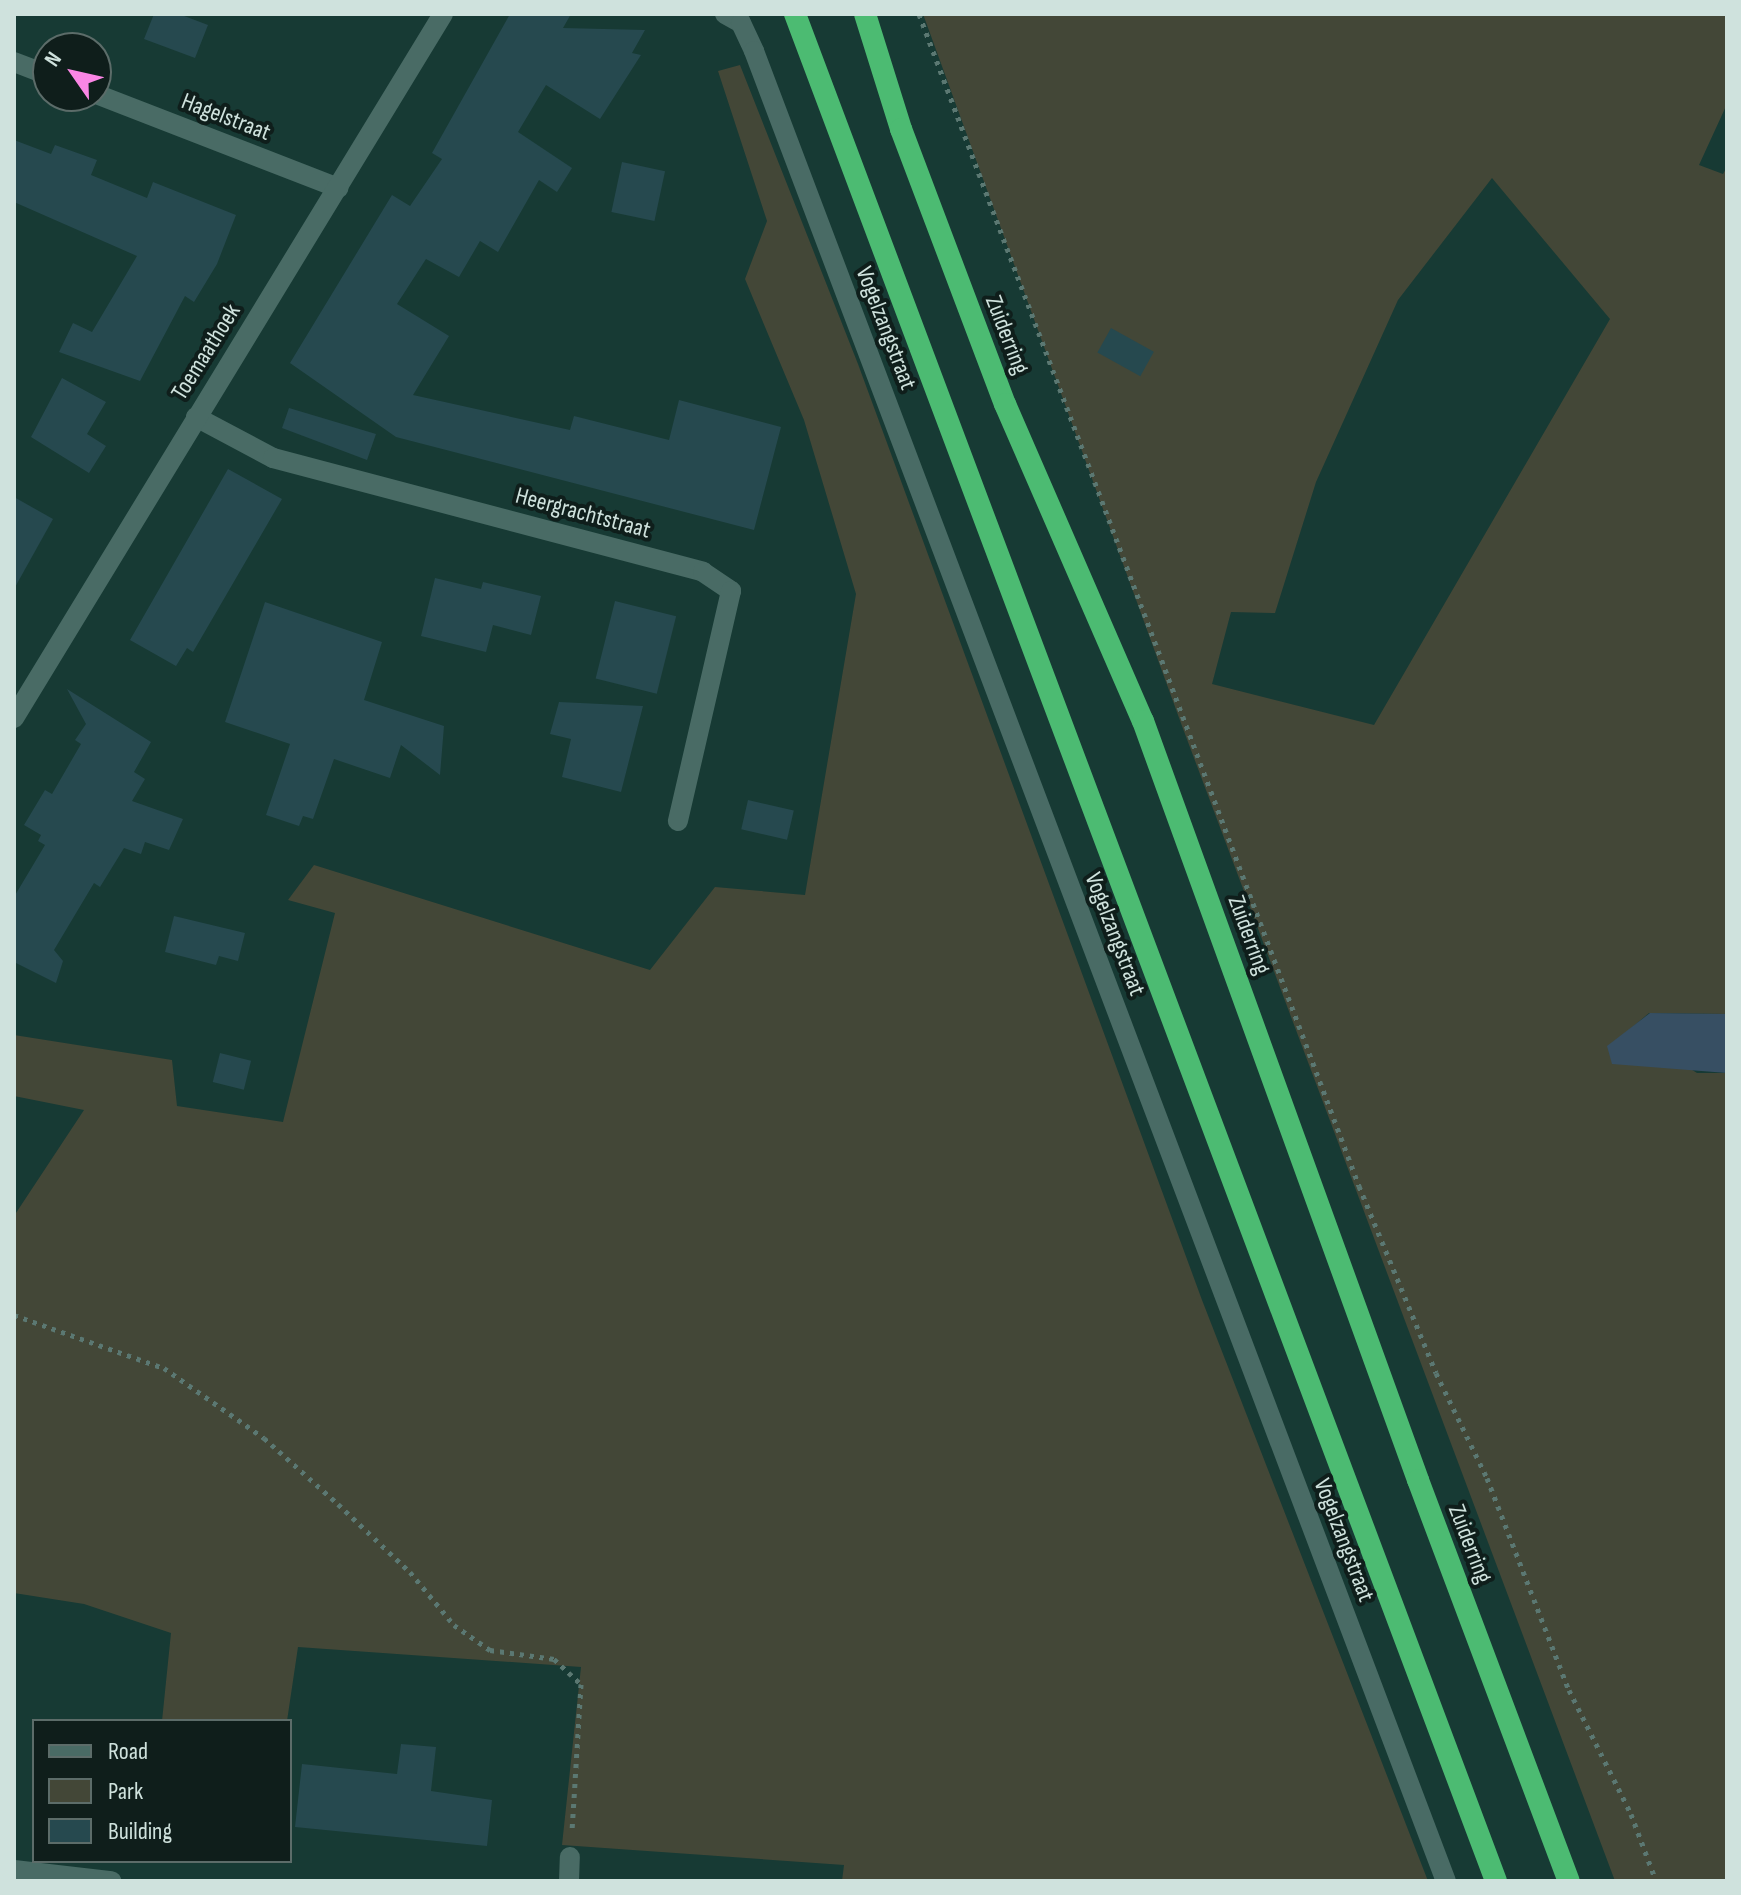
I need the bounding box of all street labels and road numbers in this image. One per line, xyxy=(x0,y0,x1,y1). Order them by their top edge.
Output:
street label: Hagelstraat xyxy=(177,87,275,147)
street label: Vogelzangstraat xyxy=(849,262,923,394)
street label: Zuiderring xyxy=(979,292,1035,378)
street label: Toemaathoek xyxy=(165,299,247,405)
street label: Heergrachtstraat xyxy=(512,481,654,545)
street label: Vogelzangstraat xyxy=(1078,868,1152,1000)
street label: Zuiderring xyxy=(1221,892,1277,978)
street label: Vogelzangstraat xyxy=(1307,1474,1381,1606)
street label: Zuiderring xyxy=(1442,1501,1498,1587)

